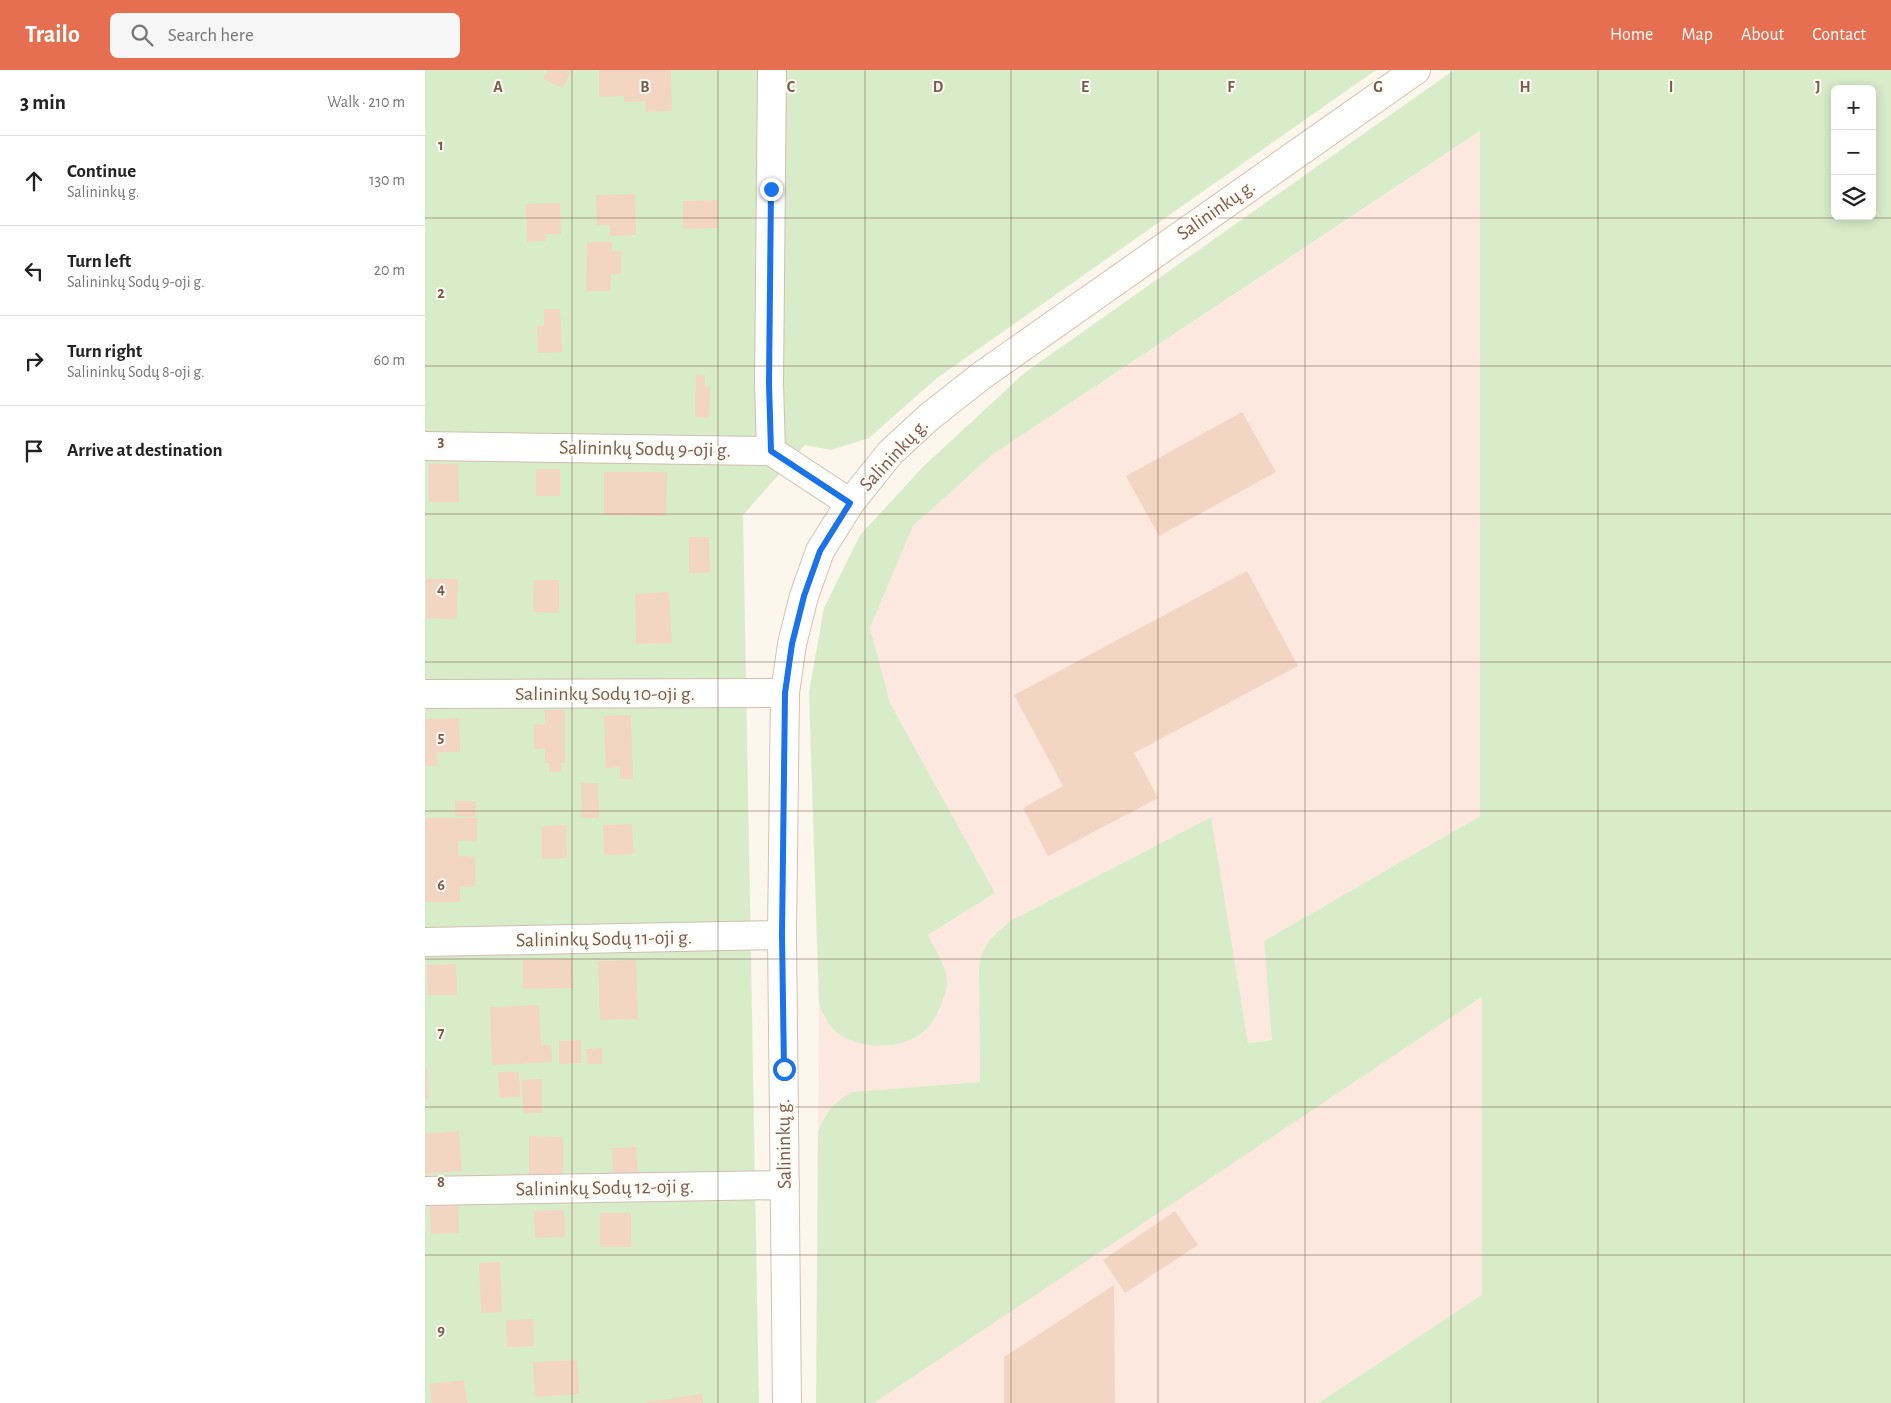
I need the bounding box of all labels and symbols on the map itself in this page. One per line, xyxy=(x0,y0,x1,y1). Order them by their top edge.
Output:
text: A xyxy=(493,79,503,95)
text: B xyxy=(640,79,650,95)
text: C xyxy=(787,79,796,95)
text: D xyxy=(933,79,944,95)
text: E xyxy=(1081,79,1089,95)
text: F xyxy=(1227,79,1235,95)
text: G xyxy=(1373,79,1383,95)
text: H xyxy=(1519,79,1531,95)
text: I xyxy=(1669,79,1673,95)
text: J xyxy=(1815,79,1821,95)
text: 1 xyxy=(438,137,444,153)
street label: Salininkų g. xyxy=(1173,176,1259,244)
route end xyxy=(760,178,783,201)
text: 2 xyxy=(437,285,445,301)
street label: Salininkų g. xyxy=(856,415,932,495)
text: 3 xyxy=(438,433,445,449)
street label: Salininkų Sodų 9-oji g. xyxy=(559,438,731,460)
text: 4 xyxy=(437,581,445,597)
street label: Salininkų Sodų 10-oji g. xyxy=(515,684,695,704)
text: 5 xyxy=(438,729,445,745)
text: 6 xyxy=(437,877,445,893)
street label: Salininkų Sodų 11-oji g. xyxy=(516,927,692,951)
text: 7 xyxy=(438,1025,445,1041)
route start xyxy=(773,1058,796,1081)
street label: Salininkų g. xyxy=(773,1099,795,1189)
text: 8 xyxy=(437,1174,445,1190)
street label: Salininkų Sodų 12-oji g. xyxy=(516,1176,694,1200)
text: 9 xyxy=(437,1322,445,1338)

